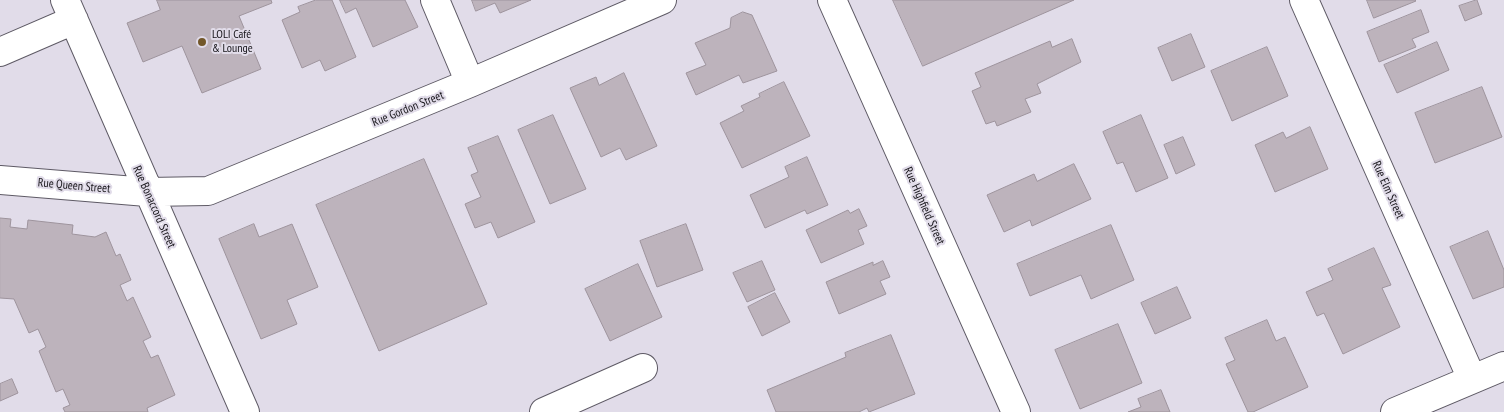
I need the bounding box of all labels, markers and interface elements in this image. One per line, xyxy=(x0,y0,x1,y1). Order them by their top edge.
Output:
place label: LOLI Café & Lounge xyxy=(212,28,253,56)
marker: LOLI Café & Lounge xyxy=(196,36,208,48)
street label: Rue Gordon Street xyxy=(370,88,446,130)
street label: Rue Elm Street xyxy=(1369,159,1407,221)
street label: Rue Bonaccord Street xyxy=(129,164,179,250)
street label: Rue Highfield Street xyxy=(900,165,948,247)
street label: Rue Queen Street xyxy=(37,176,111,196)

